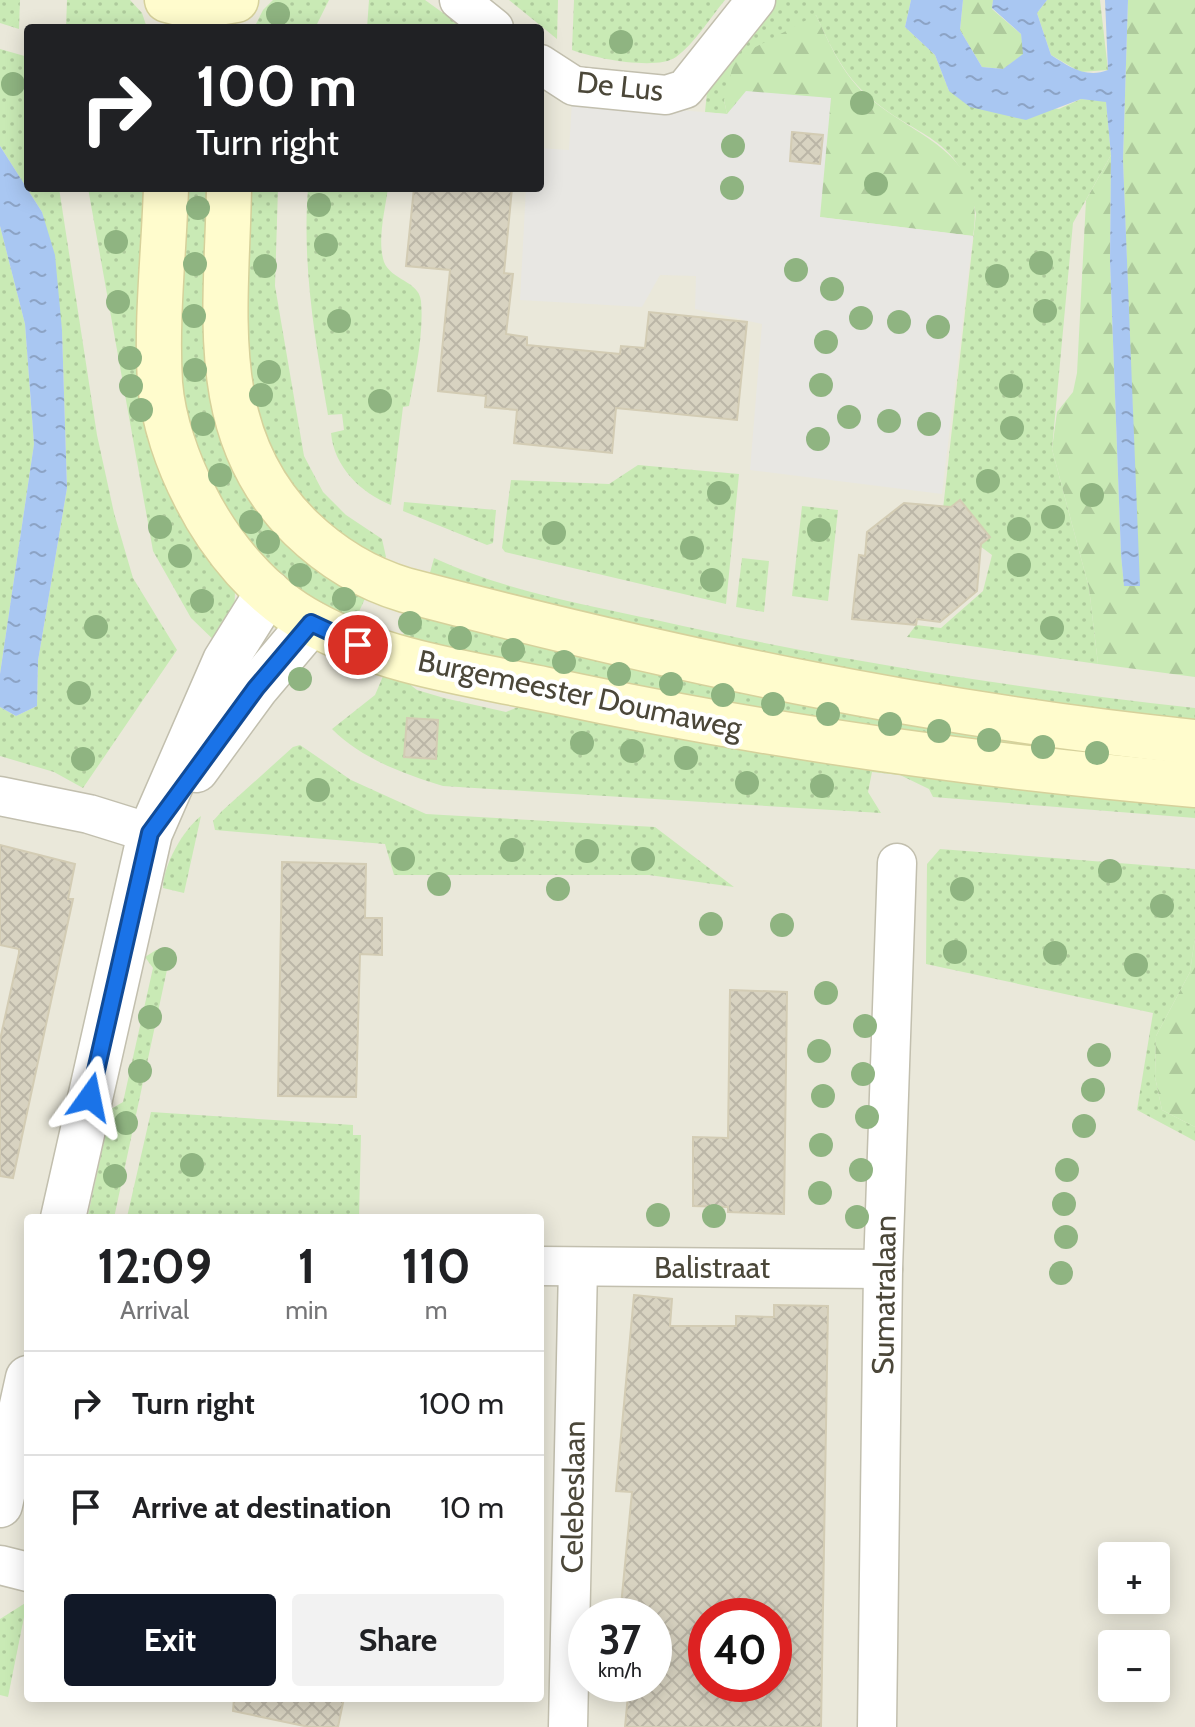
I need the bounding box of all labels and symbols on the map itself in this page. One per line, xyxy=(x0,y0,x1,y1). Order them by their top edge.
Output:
street label: De Lus xyxy=(575,63,665,109)
pin xyxy=(324,611,392,679)
street label: Burgemeester Doumaweg xyxy=(415,642,746,747)
position arrow xyxy=(48,1055,132,1139)
street label: Sumatralaan xyxy=(864,1215,904,1375)
street label: Balistraat xyxy=(654,1249,770,1286)
street label: Celebeslaan xyxy=(553,1420,593,1574)
speed limit sign: 40 xyxy=(688,1598,792,1702)

